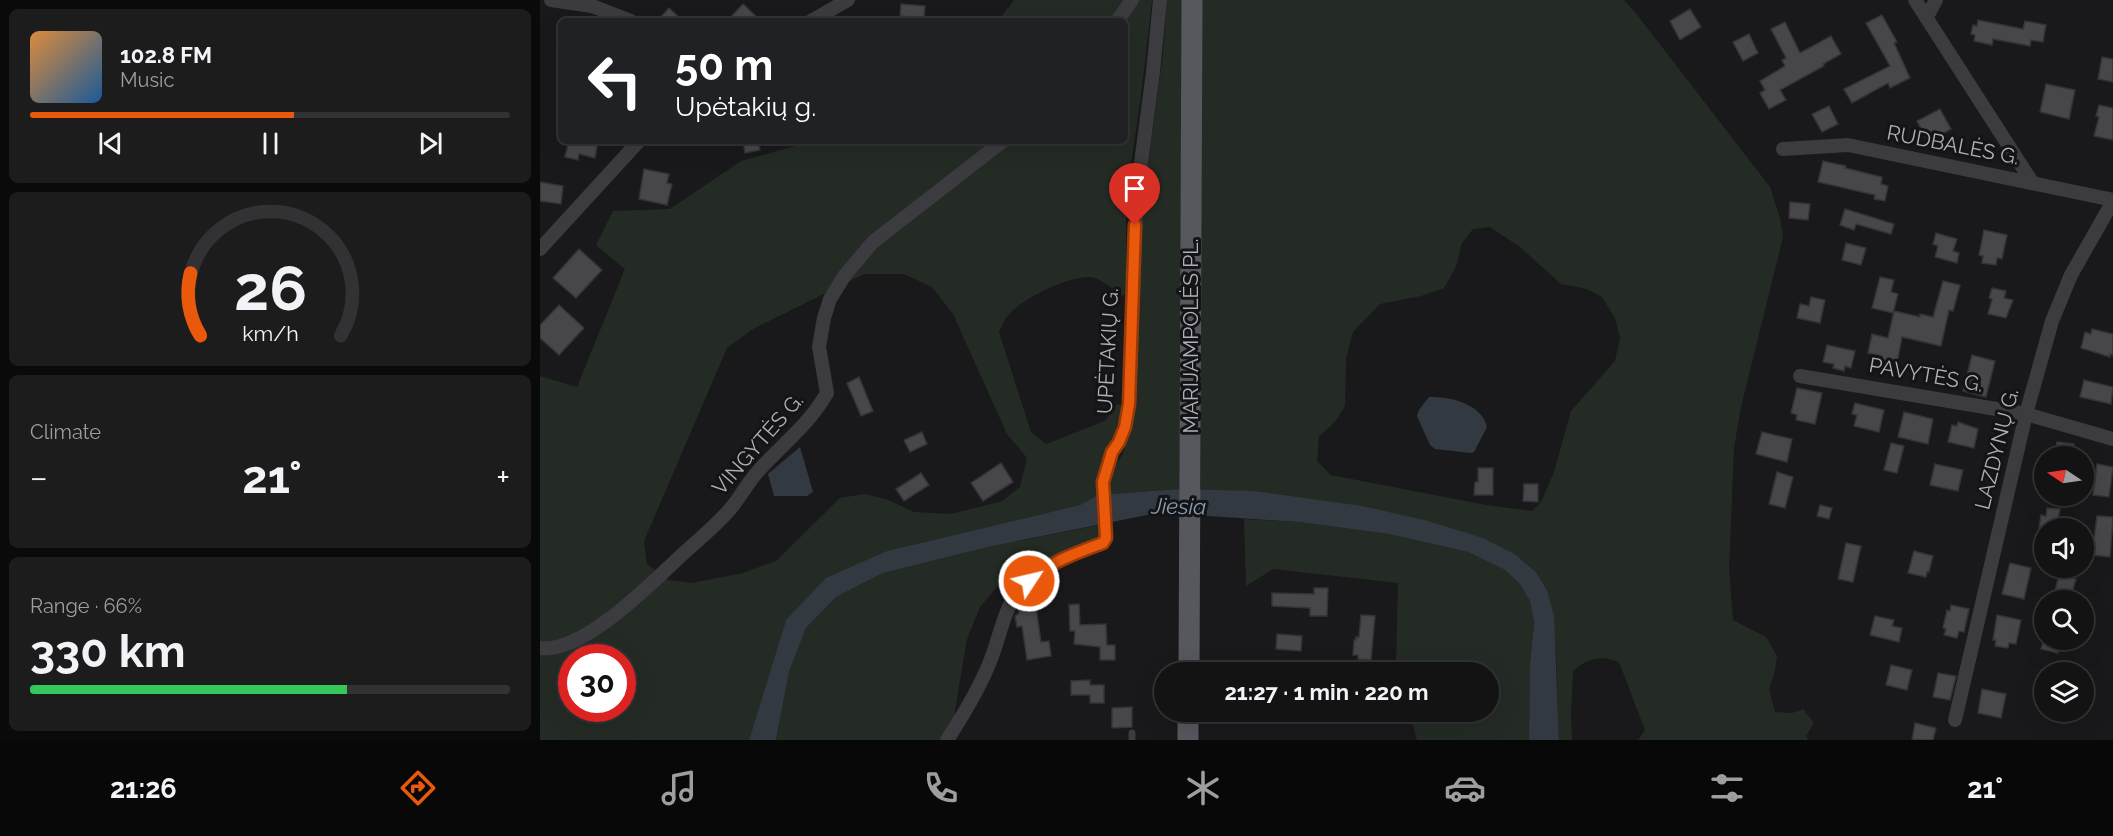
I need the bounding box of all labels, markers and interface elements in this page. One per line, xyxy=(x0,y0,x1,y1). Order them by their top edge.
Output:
text: 50 m xyxy=(675,41,773,90)
text: 102.8 FM xyxy=(120,42,212,68)
icon: left xyxy=(576,42,654,120)
text: Music xyxy=(120,68,174,92)
text: Upėtakių g. xyxy=(675,91,816,122)
street label: RUDBALĖS G. xyxy=(1885,119,2021,170)
icon: previous xyxy=(94,127,127,160)
icon: pause xyxy=(254,127,287,160)
icon: next xyxy=(414,127,447,160)
pin xyxy=(1109,163,1160,225)
icon: arrive xyxy=(1118,172,1151,205)
street label: MARIJAMPOLĖS PL. xyxy=(1178,238,1203,434)
text: 26 xyxy=(233,251,307,325)
street label: UPĖTAKIŲ G. xyxy=(1092,287,1123,415)
text: km/h xyxy=(242,321,298,346)
street label: PAVYTĖS G. xyxy=(1867,352,1985,397)
street label: LAZDYNŲ G. xyxy=(1969,386,2024,512)
street label: VINGYTĖS G. xyxy=(707,388,808,500)
text: Climate xyxy=(30,420,101,444)
north arrow xyxy=(2034,446,2094,506)
map controls xyxy=(2034,446,2094,722)
text: 21° xyxy=(242,451,302,504)
text: − xyxy=(30,458,48,497)
text: + xyxy=(496,458,510,497)
water label: Jiesia xyxy=(1150,493,1207,519)
button: sound xyxy=(2034,518,2094,578)
position arrow xyxy=(997,549,1061,613)
button: search xyxy=(2034,590,2094,650)
text: Range · 66% xyxy=(30,594,142,618)
text: 330 km xyxy=(30,625,186,678)
speed limit sign: 30 xyxy=(558,644,636,722)
button: layers xyxy=(2034,662,2094,722)
text: 21:27 · 1 min · 220 m xyxy=(1224,679,1429,705)
icon: directions xyxy=(397,767,439,809)
icon: music xyxy=(658,767,700,809)
icon: phone xyxy=(920,767,962,809)
icon: climate xyxy=(1182,767,1224,809)
icon: car xyxy=(1444,767,1486,809)
icon: filters xyxy=(1706,767,1748,809)
text: 21:26 xyxy=(110,773,177,804)
text: 21° xyxy=(1967,773,2003,804)

